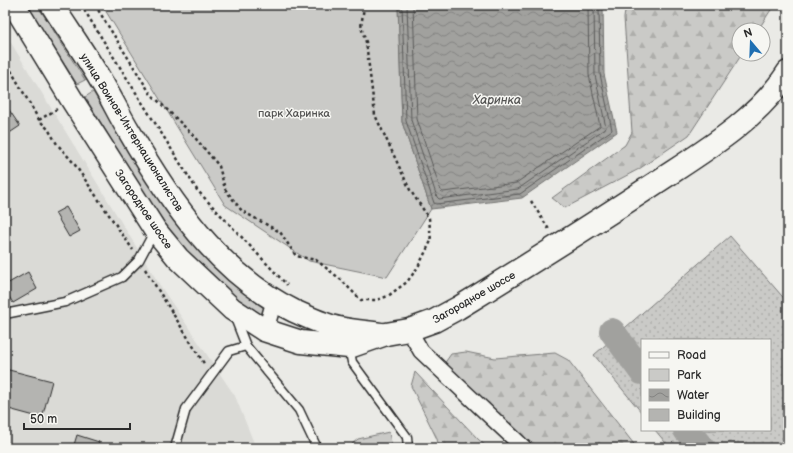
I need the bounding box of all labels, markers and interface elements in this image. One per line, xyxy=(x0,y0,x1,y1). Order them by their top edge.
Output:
north arrow xyxy=(731,22,771,62)
text: N xyxy=(742,26,754,41)
street label: улица Воинов-Интернационалистов xyxy=(77,51,186,214)
water label: Харинка xyxy=(472,93,521,108)
park label: парк Харинка xyxy=(258,107,330,120)
street label: Загородное шоссе xyxy=(112,167,175,252)
street label: Загородное шоссе xyxy=(431,268,518,326)
legend xyxy=(641,339,771,431)
text: Road xyxy=(677,348,706,363)
text: Park xyxy=(677,368,701,383)
text: Water xyxy=(677,388,709,403)
scale bar xyxy=(24,405,130,431)
text: Building xyxy=(677,408,721,423)
text: 50 m xyxy=(30,412,57,427)

